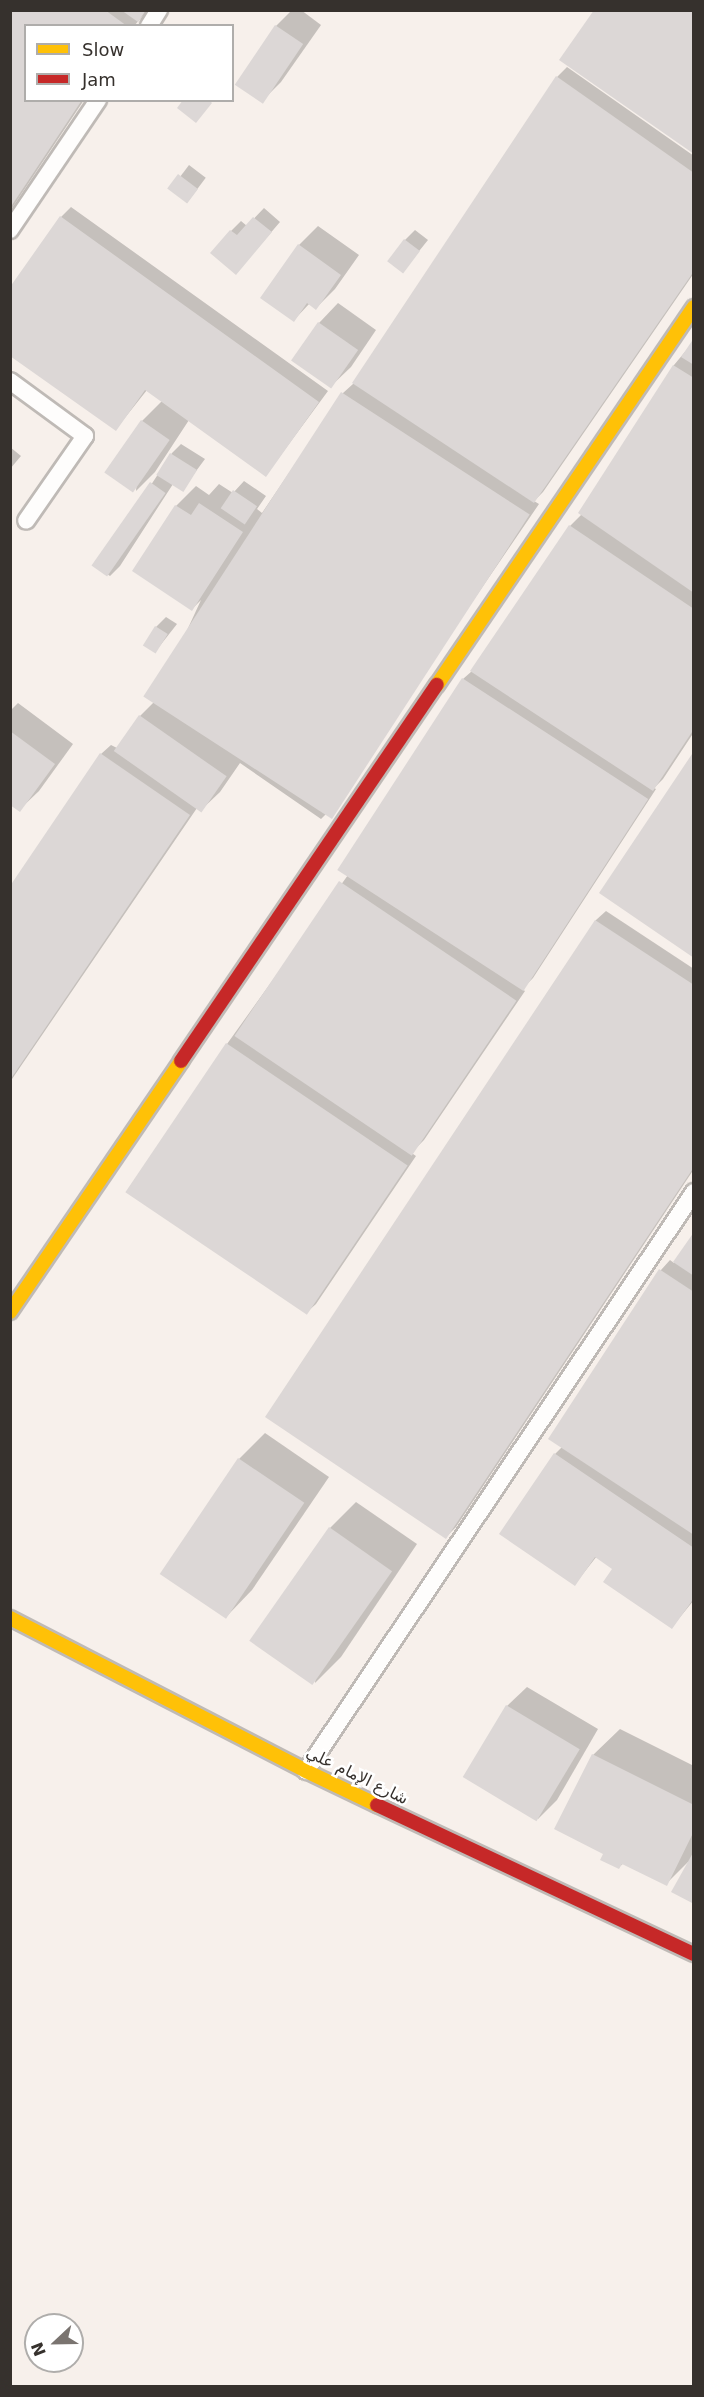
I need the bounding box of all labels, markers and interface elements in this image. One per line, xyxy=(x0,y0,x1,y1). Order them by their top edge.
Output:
legend xyxy=(24,24,234,102)
text: Slow xyxy=(82,39,124,60)
text: Jam xyxy=(82,69,116,90)
street label: شارع الإمام علي xyxy=(303,1743,411,1809)
north arrow xyxy=(24,2313,84,2373)
text: N xyxy=(27,2339,50,2359)

